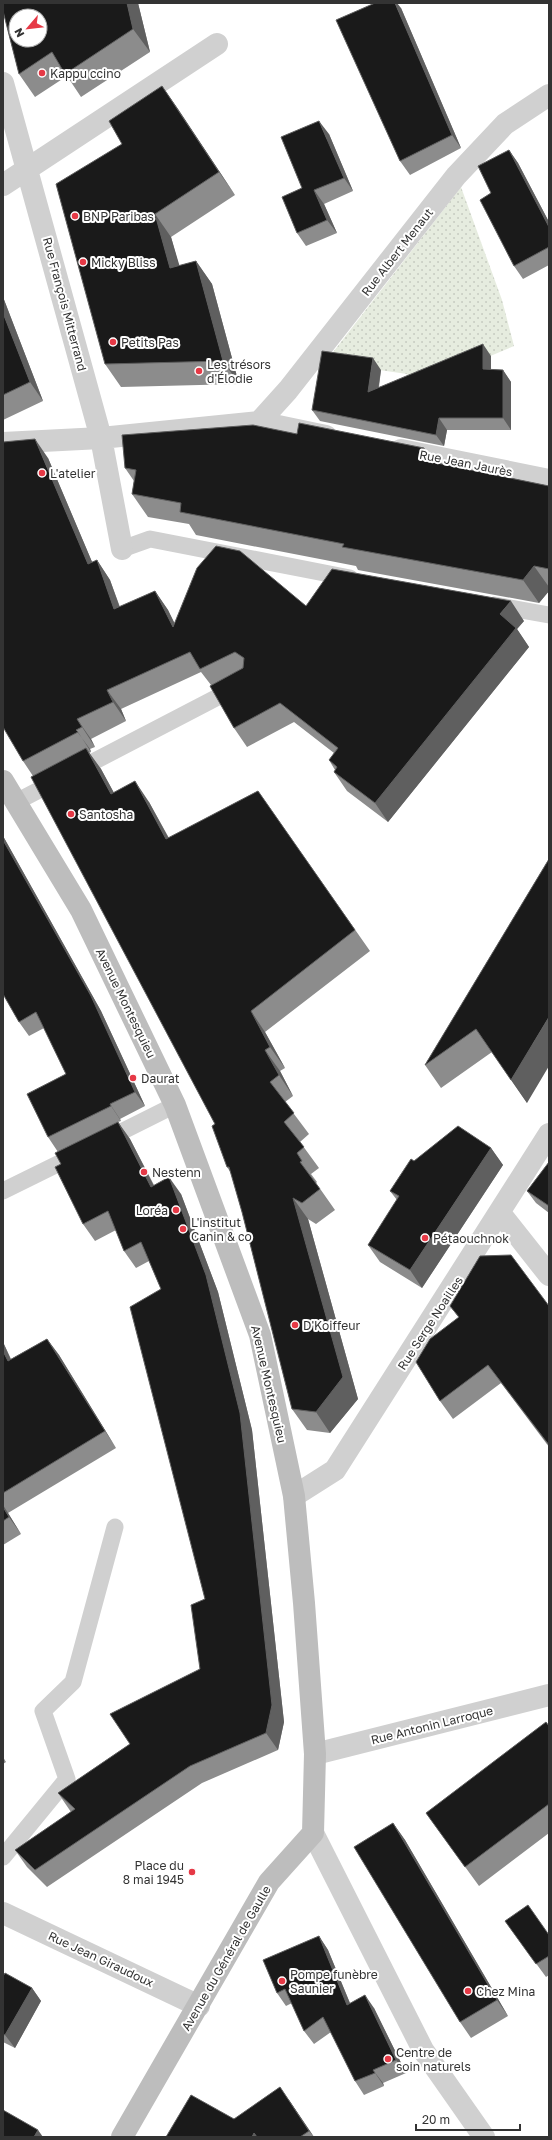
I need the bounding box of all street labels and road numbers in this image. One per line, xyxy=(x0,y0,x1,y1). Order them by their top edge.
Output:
street label: Rue Albert Menaut xyxy=(358,205,436,299)
street label: Rue François Mitterrand xyxy=(40,235,90,373)
street label: Rue Jean Jaurès xyxy=(418,447,514,479)
street label: Avenue Montesquieu xyxy=(93,946,159,1060)
street label: Rue Serge Noailles xyxy=(394,1273,466,1373)
street label: Avenue Montesquieu xyxy=(248,1324,290,1444)
street label: Rue Antonin Larroque xyxy=(369,1703,495,1747)
street label: Avenue du Général de Gaulle xyxy=(178,1883,274,2033)
street label: Rue Jean Giraudoux xyxy=(46,1928,156,1990)

